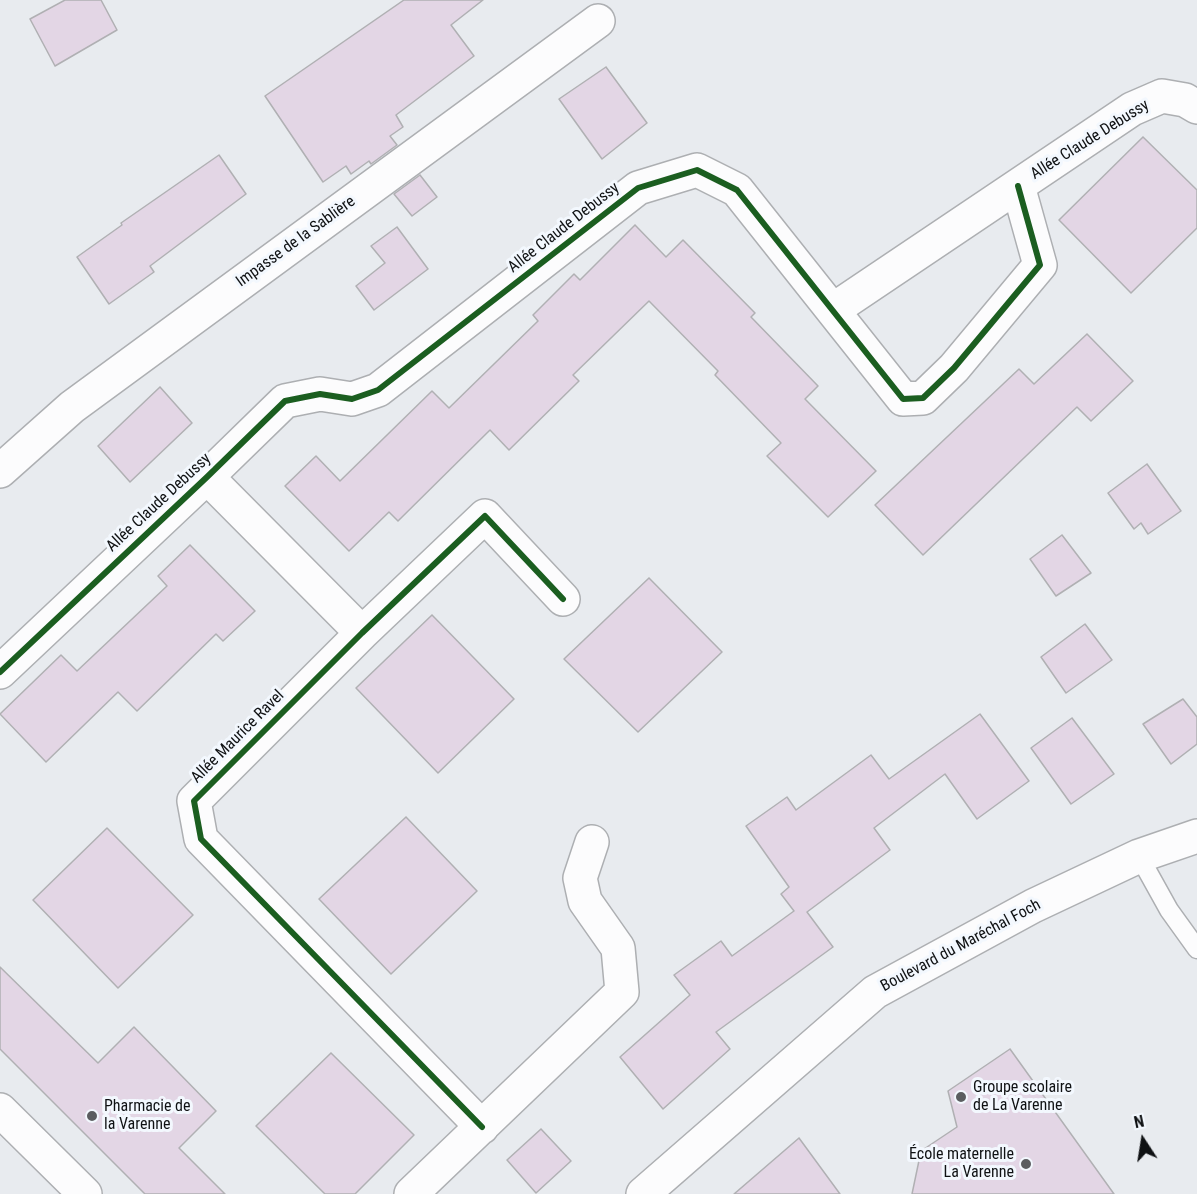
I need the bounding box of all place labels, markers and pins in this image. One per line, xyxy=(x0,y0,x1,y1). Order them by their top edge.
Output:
place label: Groupe scolaire de La Varenne xyxy=(973,1078,1072,1116)
marker: Groupe scolaire de La Varenne xyxy=(954,1090,968,1104)
place label: Pharmacie de la Varenne xyxy=(104,1097,191,1135)
marker: Pharmacie de la Varenne xyxy=(85,1109,99,1123)
place label: École maternelle La Varenne xyxy=(909,1145,1014,1183)
marker: École maternelle La Varenne xyxy=(1019,1157,1033,1171)

